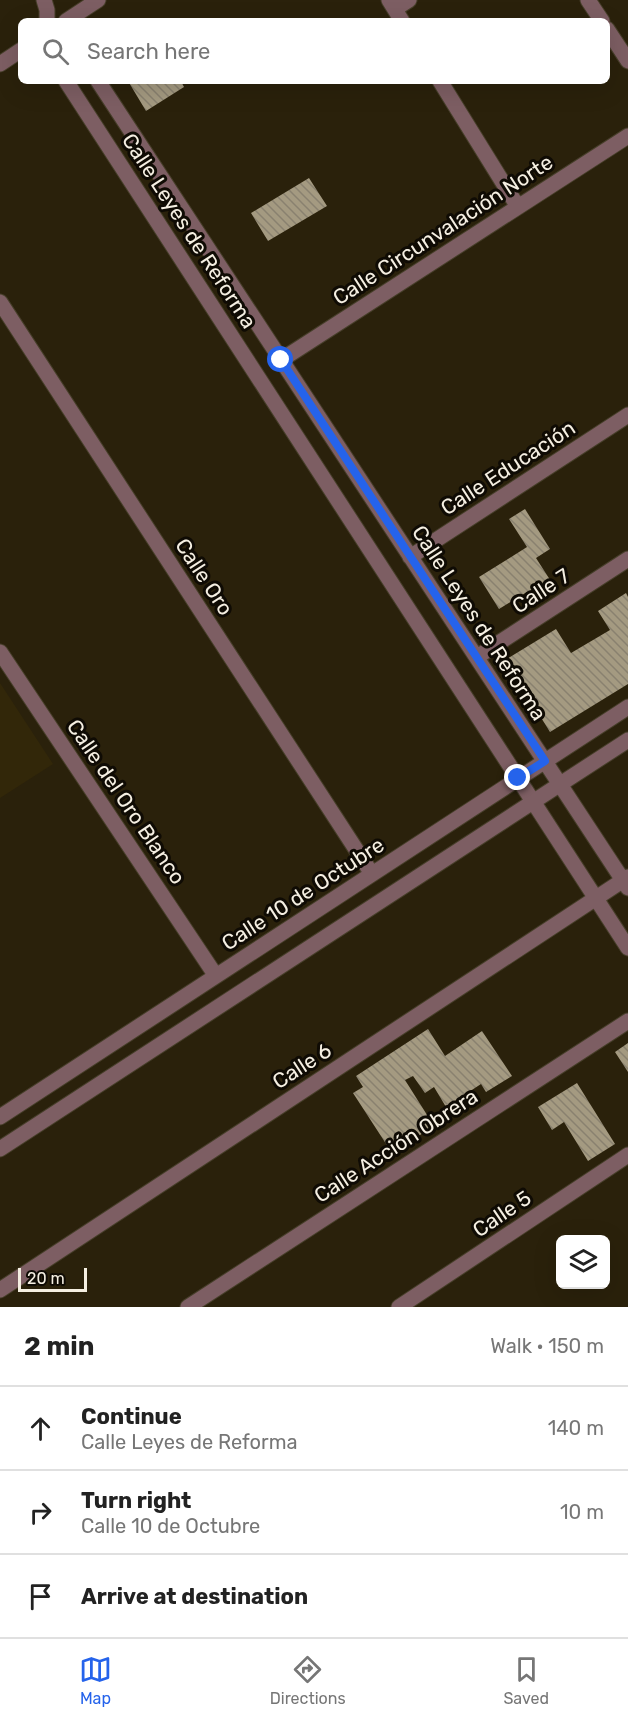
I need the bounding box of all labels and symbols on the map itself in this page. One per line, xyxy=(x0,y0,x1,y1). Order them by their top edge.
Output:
street label: Calle Leyes de Reforma xyxy=(117,129,262,333)
street label: Calle Circunvalación Norte xyxy=(328,149,557,310)
route start xyxy=(267,346,293,372)
street label: Calle Educación xyxy=(436,415,580,520)
street label: Calle Leyes de Reforma xyxy=(407,521,552,725)
street label: Calle Oro xyxy=(170,534,239,620)
street label: Calle 7 xyxy=(507,563,574,618)
street label: Calle del Oro Blanco xyxy=(62,715,191,889)
route end xyxy=(504,764,530,790)
street label: Calle 10 de Octubre xyxy=(217,832,388,955)
street label: Calle 6 xyxy=(268,1037,336,1094)
street label: Calle Acción Obrera xyxy=(309,1083,482,1208)
street label: Calle 5 xyxy=(468,1185,536,1242)
scale bar xyxy=(18,1265,87,1292)

